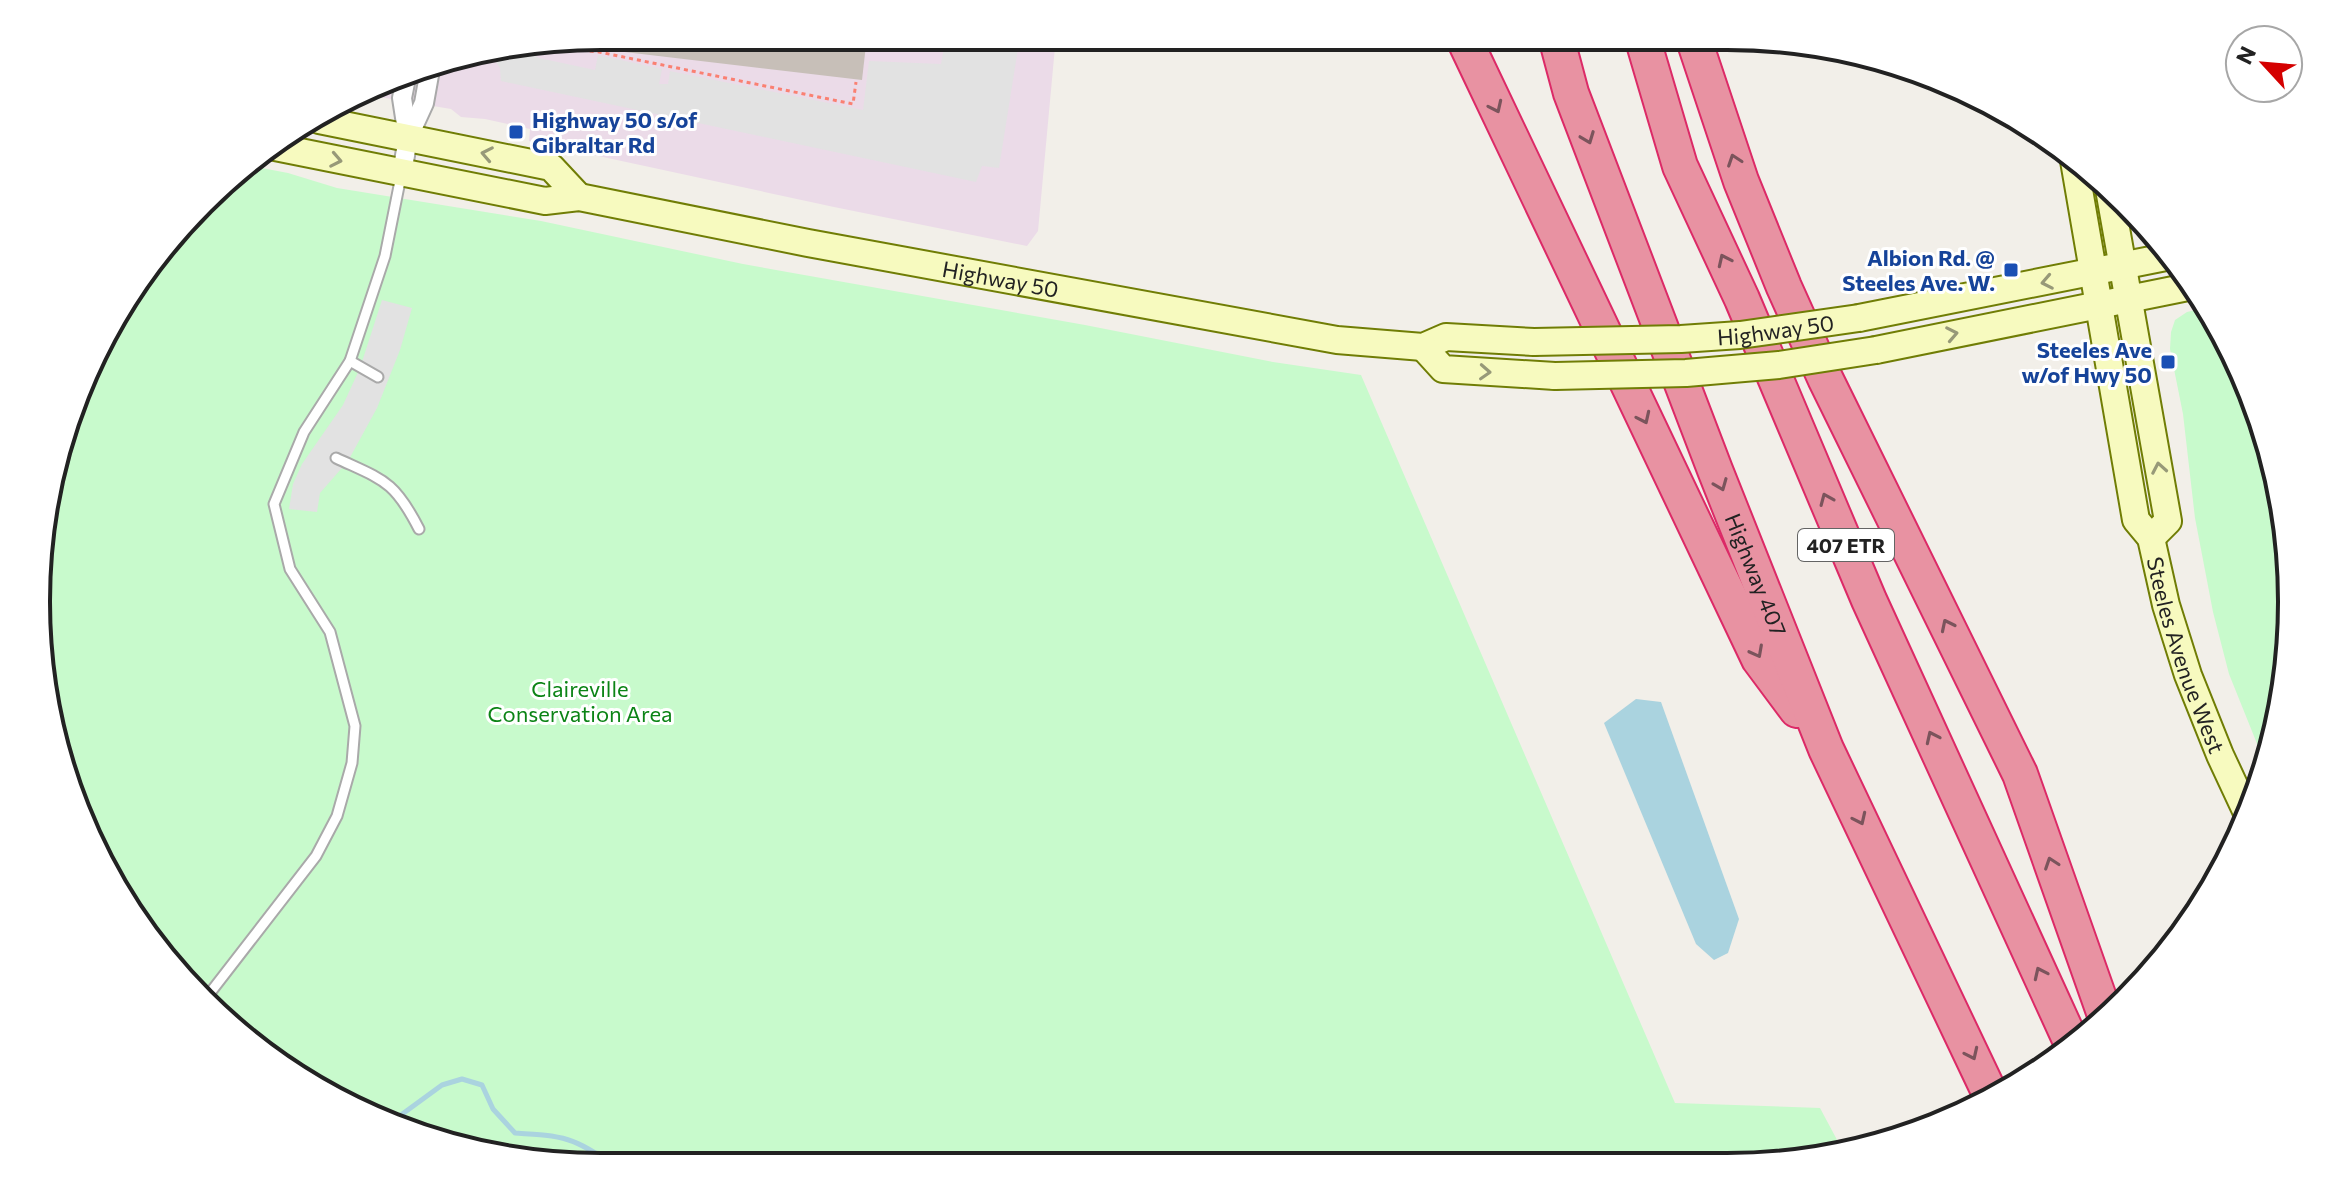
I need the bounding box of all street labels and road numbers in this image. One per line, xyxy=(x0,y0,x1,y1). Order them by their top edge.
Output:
street label: Highway 50 xyxy=(940,254,1061,302)
street label: Highway 50 xyxy=(1716,308,1836,350)
street label: Highway 407 xyxy=(1720,509,1793,640)
road number: 407 ETR xyxy=(1798,529,1894,561)
street label: Steeles Avenue West xyxy=(2142,554,2231,757)

